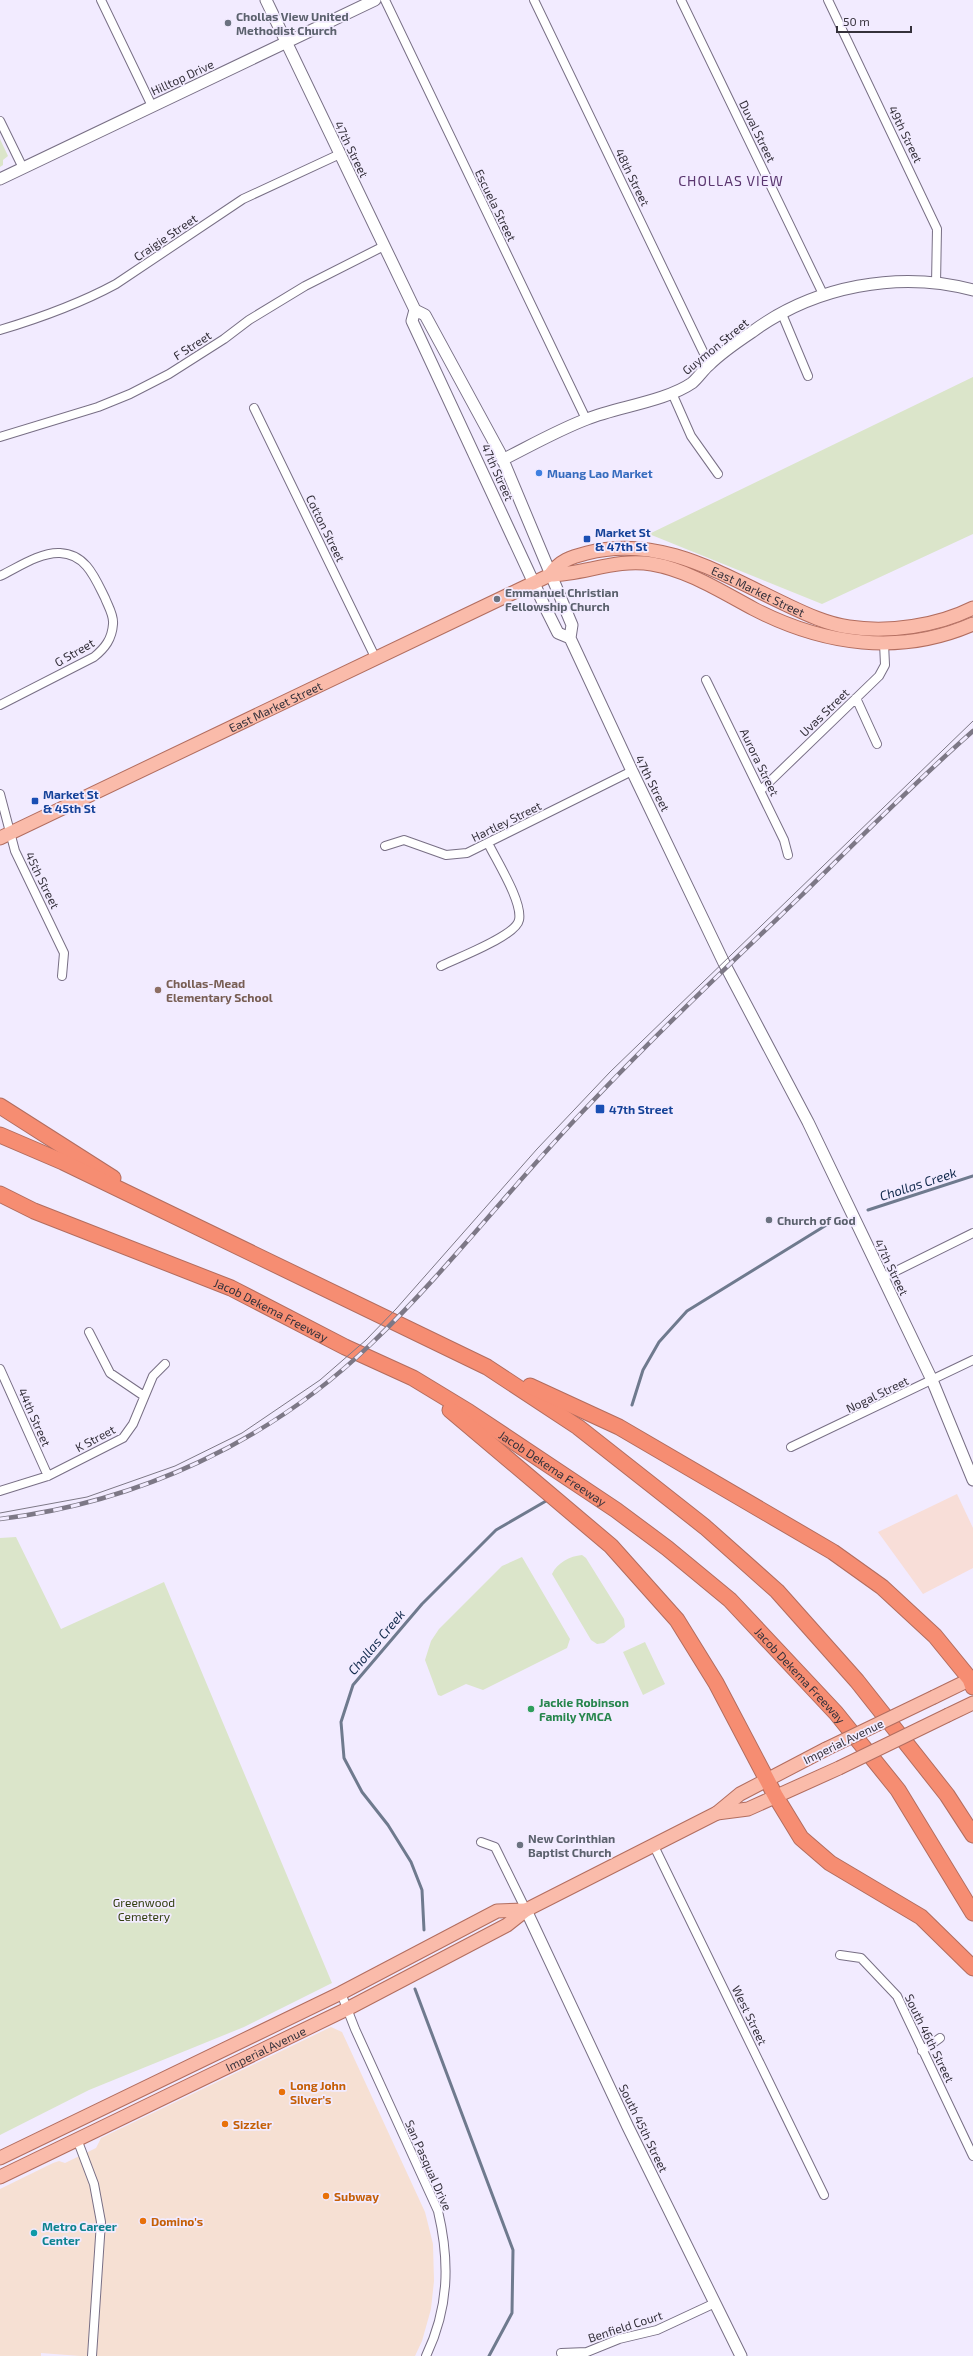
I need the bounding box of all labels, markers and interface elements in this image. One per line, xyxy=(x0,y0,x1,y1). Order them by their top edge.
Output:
scale bar xyxy=(837,8,911,34)
place label: Chollas View United Methodist Church xyxy=(236,9,349,37)
text: 50 m xyxy=(843,14,870,28)
marker: Chollas View United Methodist Church xyxy=(223,18,233,28)
street label: Hilltop Drive xyxy=(148,56,216,98)
street label: Duval Street xyxy=(737,98,779,165)
street label: 49th Street xyxy=(886,103,926,165)
street label: 47th Street xyxy=(332,118,372,180)
street label: 48th Street xyxy=(613,146,653,208)
street label: Escuela Street xyxy=(473,167,520,244)
district label: CHOLLAS VIEW xyxy=(678,172,784,189)
street label: Craigie Street xyxy=(131,210,200,263)
street label: Guymon Street xyxy=(679,315,751,377)
street label: F Street xyxy=(170,327,214,362)
street label: 47th Street xyxy=(479,441,517,503)
place label: Muang Lao Market xyxy=(547,466,653,480)
marker: Muang Lao Market xyxy=(534,468,544,478)
street label: Cotton Street xyxy=(304,492,348,564)
place label: Market St & 47th St xyxy=(595,525,651,553)
marker: Market St & 47th St xyxy=(582,534,592,544)
street label: East Market Street xyxy=(710,563,807,619)
place label: Emmanuel Christian Fellowship Church xyxy=(505,585,619,613)
marker: Emmanuel Christian Fellowship Church xyxy=(492,594,502,604)
street label: G Street xyxy=(52,635,97,669)
street label: East Market Street xyxy=(226,678,324,735)
street label: Uvas Street xyxy=(796,685,852,739)
street label: Aurora Street xyxy=(738,726,783,798)
street label: 47th Street xyxy=(633,753,673,814)
place label: Market St & 45th St xyxy=(43,787,99,815)
marker: Market St & 45th St xyxy=(30,796,40,806)
street label: Hartley Street xyxy=(469,798,544,844)
street label: 45th Street xyxy=(23,849,63,911)
place label: Chollas-Mead Elementary School xyxy=(166,976,273,1005)
marker: Chollas-Mead Elementary School xyxy=(153,985,163,995)
place label: 47th Street xyxy=(609,1102,673,1116)
marker: 47th Street xyxy=(594,1103,606,1115)
water label: Chollas Creek xyxy=(878,1164,959,1204)
place label: Church of God xyxy=(777,1213,856,1227)
marker: Church of God xyxy=(764,1215,774,1225)
street label: 47th Street xyxy=(872,1236,912,1298)
street label: Jacob Dekema Freeway xyxy=(212,1275,331,1344)
street label: Nogal Street xyxy=(843,1373,911,1415)
street label: 44th Street xyxy=(16,1386,54,1449)
street label: K Street xyxy=(73,1422,118,1454)
street label: Jacob Dekema Freeway xyxy=(497,1427,610,1509)
water label: Chollas Creek xyxy=(344,1606,408,1678)
street label: Jacob Dekema Freeway xyxy=(752,1624,849,1726)
place label: Jackie Robinson Family YMCA xyxy=(539,1695,629,1724)
marker: Jackie Robinson Family YMCA xyxy=(526,1704,536,1714)
street label: Imperial Avenue xyxy=(801,1716,885,1766)
place label: New Corinthian Baptist Church xyxy=(528,1831,615,1859)
marker: New Corinthian Baptist Church xyxy=(515,1840,525,1850)
park label: Greenwood Cemetery xyxy=(113,1895,175,1923)
street label: West Street xyxy=(730,1983,771,2047)
street label: South 46th Street xyxy=(903,1992,958,2085)
street label: Imperial Avenue xyxy=(223,2023,308,2074)
place label: Long John Silver's xyxy=(290,2078,346,2106)
street label: South 45th Street xyxy=(617,2082,672,2175)
marker: Long John Silver's xyxy=(277,2087,287,2097)
place label: Sizzler xyxy=(233,2117,272,2131)
street label: San Pasqual Drive xyxy=(403,2118,455,2212)
marker: Sizzler xyxy=(220,2119,230,2129)
place label: Subway xyxy=(334,2189,379,2204)
marker: Subway xyxy=(321,2191,331,2201)
place label: Domino's xyxy=(151,2214,203,2228)
marker: Domino's xyxy=(138,2216,148,2226)
place label: Metro Career Center xyxy=(42,2219,117,2247)
marker: Metro Career Center xyxy=(29,2228,39,2238)
street label: Benfield Court xyxy=(586,2307,664,2345)

